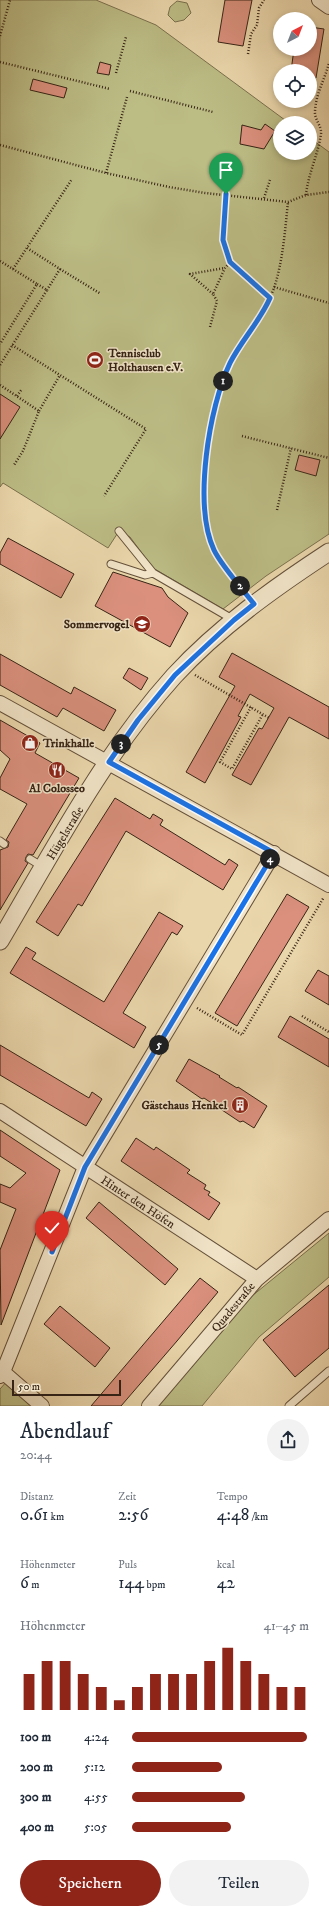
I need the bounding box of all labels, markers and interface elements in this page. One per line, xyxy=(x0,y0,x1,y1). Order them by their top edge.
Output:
north arrow xyxy=(273,12,317,56)
map controls xyxy=(273,12,317,160)
button: locate xyxy=(273,64,317,108)
button: layers xyxy=(273,116,317,160)
pin xyxy=(209,153,243,194)
icon: arrive xyxy=(215,159,237,181)
place label: Tennisclub Holthausen e.V. xyxy=(107,346,183,375)
sports icon: Tennisclub Holthausen e.V. xyxy=(85,350,105,370)
pin: 1 xyxy=(213,371,233,391)
text: 1 xyxy=(221,374,225,388)
pin: 2 xyxy=(230,576,250,596)
text: 2 xyxy=(237,579,243,593)
school or university icon: Sommervogel xyxy=(132,614,152,634)
place label: Sommervogel xyxy=(64,617,129,632)
shop icon: Trinkhalle xyxy=(20,733,40,753)
pin: 3 xyxy=(111,734,131,754)
place label: Trinkhalle xyxy=(42,736,94,751)
text: 3 xyxy=(119,737,123,751)
restaurant icon: Al Colosseo xyxy=(47,760,67,780)
place label: Al Colosseo xyxy=(28,781,85,796)
street label: Hügelstraße xyxy=(44,804,87,863)
pin: 4 xyxy=(260,849,280,869)
text: 4 xyxy=(267,852,273,866)
pin: 5 xyxy=(149,1035,169,1055)
text: 5 xyxy=(156,1038,162,1052)
building icon: Gästehaus Henkel xyxy=(230,1095,250,1115)
place label: Gästehaus Henkel xyxy=(141,1098,227,1113)
street label: Hinter den Höfen xyxy=(98,1173,178,1232)
pin xyxy=(35,1211,69,1252)
icon: check xyxy=(41,1217,63,1239)
street label: Quadestraße xyxy=(208,1279,259,1335)
scale bar xyxy=(12,1378,121,1397)
text: 50 m xyxy=(18,1380,40,1394)
text: Abendlauf xyxy=(20,1418,109,1445)
button: share xyxy=(267,1419,309,1461)
text: 20:44 xyxy=(20,1447,52,1463)
text: Distanz xyxy=(20,1490,53,1504)
text: Zeit xyxy=(118,1490,136,1504)
text: Tempo xyxy=(217,1490,248,1504)
text: 0.61 xyxy=(20,1504,48,1526)
text: 2:56 xyxy=(118,1504,148,1526)
text: 4:48 xyxy=(217,1504,249,1526)
text: km xyxy=(48,1510,64,1524)
text: /km xyxy=(249,1510,268,1524)
text: Höhenmeter xyxy=(20,1558,75,1572)
text: Puls xyxy=(118,1558,137,1572)
text: kcal xyxy=(217,1558,235,1572)
text: 6 xyxy=(20,1572,29,1594)
text: 144 xyxy=(118,1572,144,1594)
text: 42 xyxy=(217,1572,235,1594)
text: m xyxy=(29,1578,39,1592)
text: bpm xyxy=(144,1578,165,1592)
text: Höhenmeter xyxy=(20,1618,85,1634)
text: 41–45 m xyxy=(263,1618,309,1634)
text: 100 m xyxy=(20,1729,51,1745)
text: 4:24 xyxy=(84,1729,109,1745)
text: 200 m xyxy=(20,1759,53,1775)
text: 5:12 xyxy=(84,1759,105,1775)
text: 300 m xyxy=(20,1789,51,1805)
text: 4:55 xyxy=(84,1789,108,1805)
text: 400 m xyxy=(20,1819,54,1835)
text: 5:05 xyxy=(84,1819,107,1835)
button: Speichern xyxy=(20,1860,161,1906)
button: Teilen xyxy=(169,1860,309,1906)

